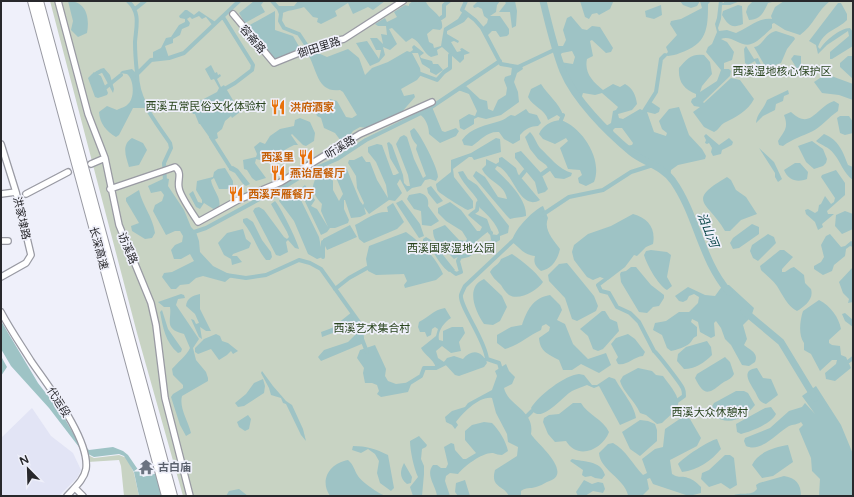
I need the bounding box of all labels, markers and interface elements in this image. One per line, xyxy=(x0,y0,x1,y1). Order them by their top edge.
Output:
street label: 容斋路 xyxy=(237,23,268,56)
street label: 御田里路 xyxy=(295,34,342,61)
park label: 西溪湿地核心保护区 xyxy=(733,65,832,78)
restaurant icon: 洪府酒家 xyxy=(269,98,287,116)
park label: 西溪五常民俗文化体验村 xyxy=(146,100,267,113)
place label: 洪府酒家 xyxy=(290,101,334,114)
street label: 听溪路 xyxy=(323,133,358,161)
restaurant icon: 西溪里 xyxy=(297,148,315,166)
place label: 西溪里 xyxy=(261,151,294,164)
restaurant icon: 燕诒居餐厅 xyxy=(269,164,287,182)
place label: 燕诒居餐厅 xyxy=(290,167,345,180)
restaurant icon: 西溪芦雁餐厅 xyxy=(227,185,245,203)
place label: 西溪芦雁餐厅 xyxy=(248,188,314,201)
street label: 洪家埭路 xyxy=(10,195,33,241)
water label: 沿山河 xyxy=(695,211,722,251)
street label: 长深高速 xyxy=(87,225,110,271)
street label: 访溪路 xyxy=(115,230,140,266)
park label: 西溪国家湿地公园 xyxy=(407,242,495,255)
park label: 西溪艺术集合村 xyxy=(334,322,411,335)
street label: 代运段 xyxy=(44,385,73,420)
park label: 西溪大众休憩村 xyxy=(672,406,749,419)
north arrow xyxy=(8,449,48,489)
text: N xyxy=(18,453,31,468)
temple icon: 古白庙 xyxy=(137,458,155,476)
place label: 古白庙 xyxy=(158,461,191,474)

